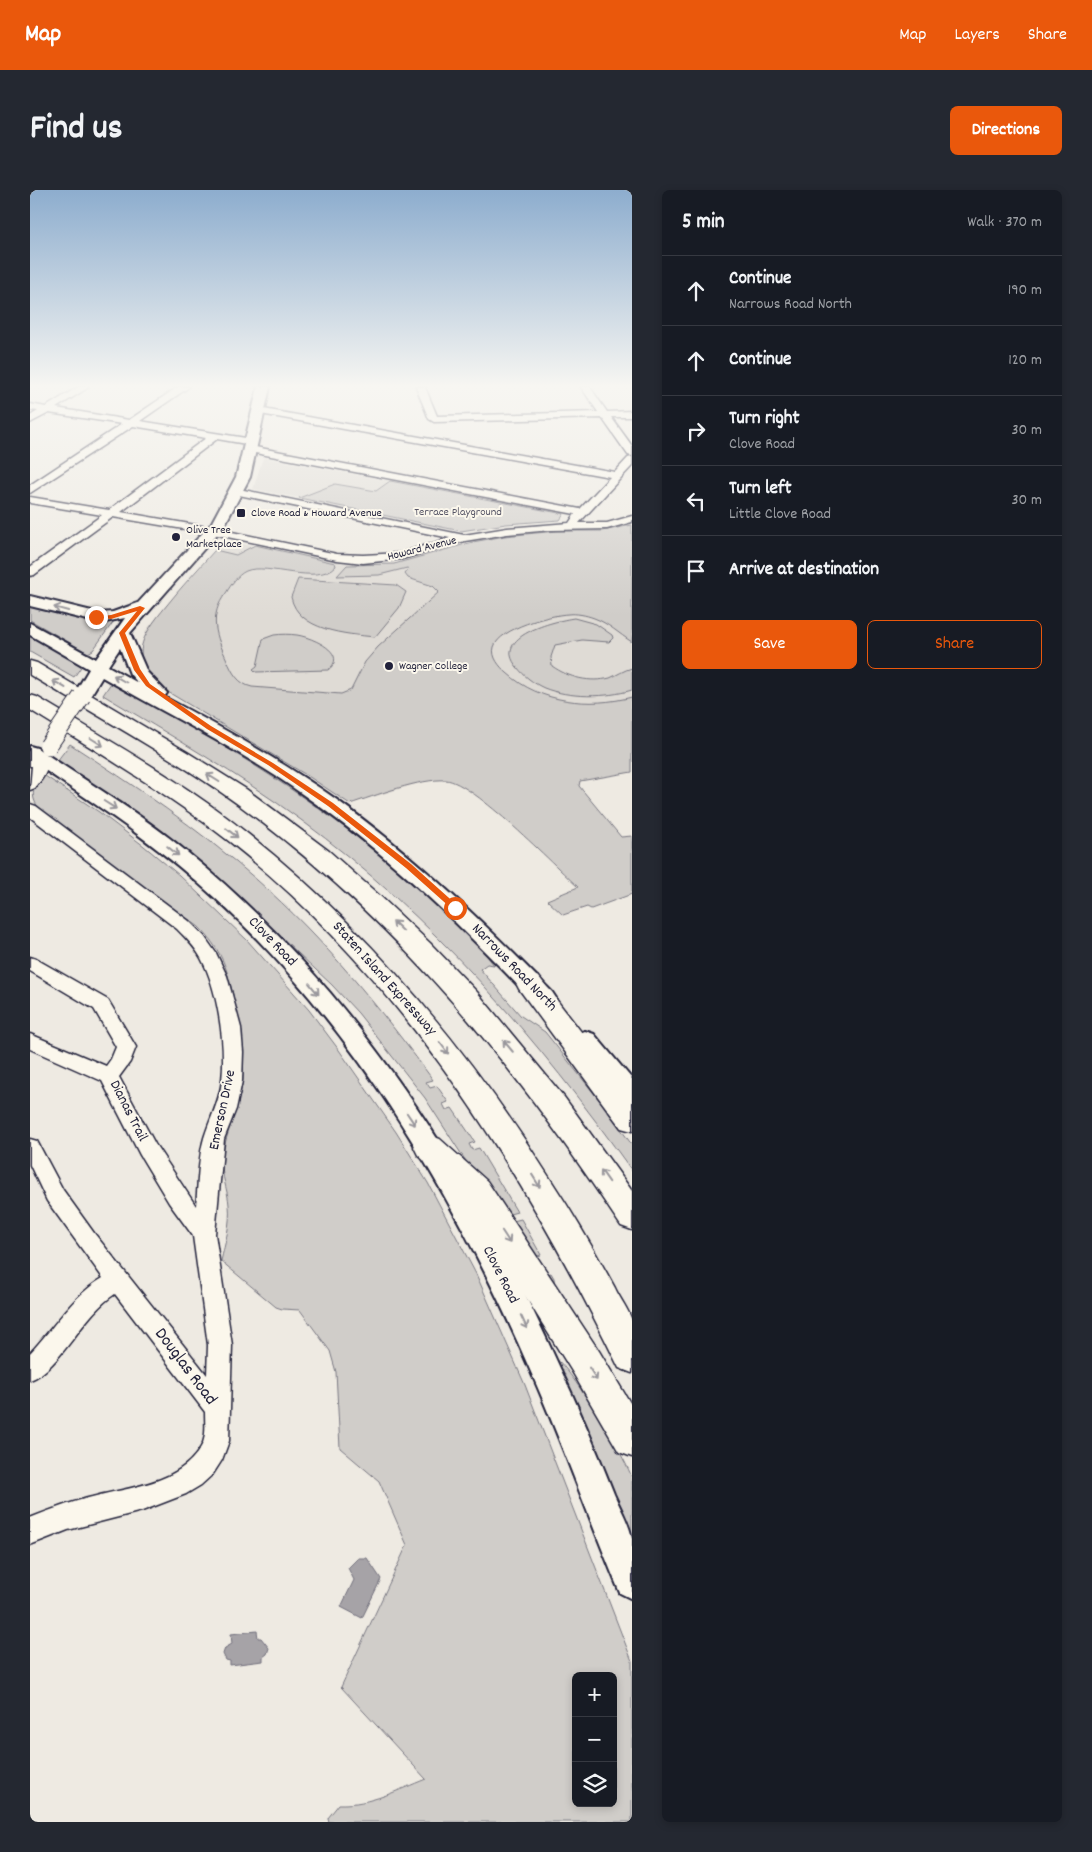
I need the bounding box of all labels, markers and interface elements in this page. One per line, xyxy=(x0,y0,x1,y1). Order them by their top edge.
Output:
text: Map xyxy=(25,18,61,52)
text: Map xyxy=(899,23,926,48)
text: Layers xyxy=(954,23,1000,48)
text: Share xyxy=(1028,23,1067,48)
text: Find us xyxy=(30,105,122,155)
button: Directions xyxy=(950,106,1062,155)
text: 5 min xyxy=(682,208,725,238)
text: Walk · 370 m xyxy=(967,211,1042,234)
text: Continue xyxy=(729,266,791,293)
icon: ahead xyxy=(682,277,710,305)
text: 190 m xyxy=(1008,279,1042,302)
text: Narrows Road North xyxy=(729,293,852,316)
icon: ahead xyxy=(682,347,710,375)
text: Continue xyxy=(729,347,791,374)
text: 120 m xyxy=(1008,349,1042,372)
text: Turn right xyxy=(729,406,800,433)
icon: right xyxy=(682,417,710,445)
text: 30 m xyxy=(1012,419,1042,442)
text: Clove Road xyxy=(729,433,795,456)
text: Turn left xyxy=(729,476,792,503)
icon: left xyxy=(682,487,710,515)
text: 30 m xyxy=(1012,489,1042,512)
text: Little Clove Road xyxy=(729,503,831,526)
park label: Terrace Playground xyxy=(414,504,502,521)
place label: Clove Road & Howard Avenue xyxy=(251,505,382,522)
marker: Clove Road & Howard Avenue xyxy=(235,507,247,519)
place label: Olive Tree Marketplace xyxy=(186,522,242,553)
marker: Olive Tree Marketplace xyxy=(170,531,182,543)
street label: Howard Avenue xyxy=(386,532,458,566)
icon: arrive xyxy=(682,557,710,585)
text: Arrive at destination xyxy=(729,557,879,584)
one-way arrow xyxy=(54,604,70,613)
route end xyxy=(85,606,108,629)
button: Save xyxy=(682,620,857,669)
button: Share xyxy=(867,620,1042,669)
place label: Wagner College xyxy=(399,658,468,675)
marker: Wagner College xyxy=(383,660,395,672)
one-way arrow xyxy=(113,674,127,684)
one-way arrow xyxy=(52,679,66,689)
one-way arrow xyxy=(90,738,104,748)
one-way arrow xyxy=(206,772,220,782)
one-way arrow xyxy=(102,800,116,810)
one-way arrow xyxy=(225,827,238,838)
one-way arrow xyxy=(166,845,179,856)
route start xyxy=(444,897,467,920)
street label: Clove Road xyxy=(243,912,301,972)
street label: Staten Island Expressway xyxy=(326,917,442,1042)
street label: Narrows Road North xyxy=(466,919,562,1017)
one-way arrow xyxy=(393,921,405,933)
one-way arrow xyxy=(308,982,320,995)
one-way arrow xyxy=(502,1040,514,1053)
one-way arrow xyxy=(438,1041,449,1054)
street label: Emerson Drive xyxy=(204,1067,242,1152)
street label: Dianas Trail xyxy=(103,1077,153,1146)
one-way arrow xyxy=(406,1112,416,1126)
one-way arrow xyxy=(600,1170,610,1184)
one-way arrow xyxy=(531,1174,541,1188)
one-way arrow xyxy=(501,1229,511,1243)
street label: Clove Road xyxy=(476,1242,524,1308)
one-way arrow xyxy=(519,1314,529,1329)
street label: Douglas Road xyxy=(148,1323,222,1411)
one-way arrow xyxy=(588,1366,598,1380)
map controls xyxy=(572,1672,617,1807)
button: + xyxy=(572,1672,617,1717)
button: − xyxy=(572,1717,617,1762)
button: layers xyxy=(572,1762,617,1807)

